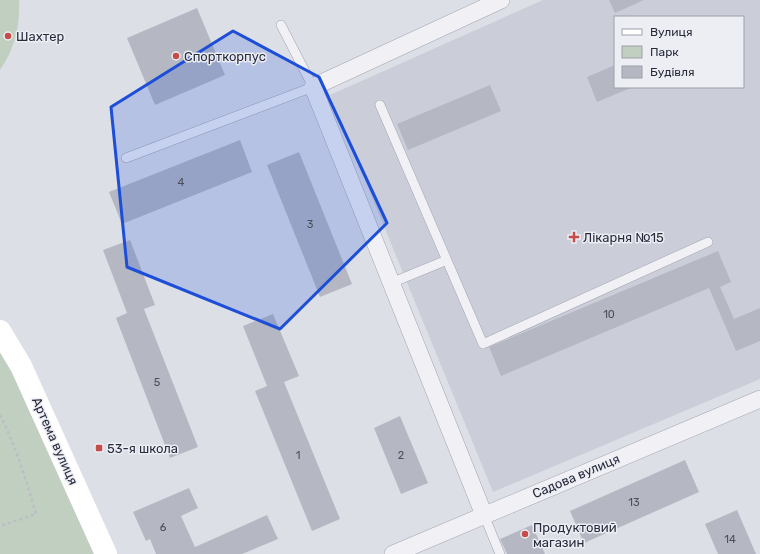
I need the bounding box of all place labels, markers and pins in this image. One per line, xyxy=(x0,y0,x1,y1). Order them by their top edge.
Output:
place label: Шахтер xyxy=(16,29,65,44)
marker: Шахтер xyxy=(3,31,13,41)
place label: Спорткорпус xyxy=(184,49,266,64)
marker: Спорткорпус xyxy=(171,51,181,61)
place label: Лікарня №15 xyxy=(583,230,664,245)
marker: Лікарня №15 xyxy=(568,231,580,243)
place label: 53-я школа xyxy=(107,441,178,456)
marker: 53-я школа xyxy=(94,443,104,453)
place label: Продуктовий магазин xyxy=(533,520,617,550)
marker: Продуктовий магазин xyxy=(520,529,530,539)

